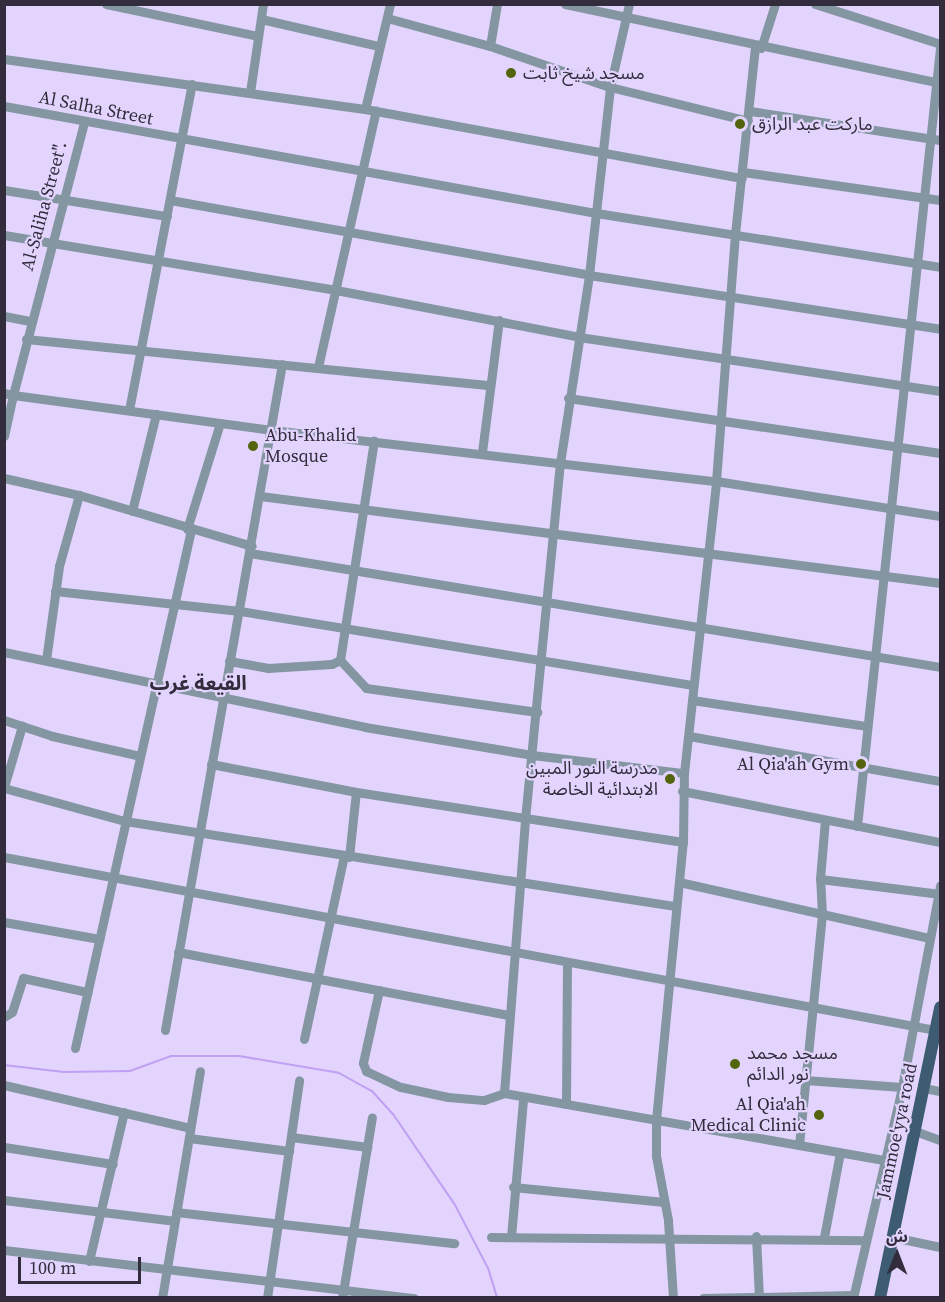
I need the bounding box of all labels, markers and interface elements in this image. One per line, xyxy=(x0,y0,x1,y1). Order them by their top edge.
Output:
place label: مسجد شيخ ثابت xyxy=(523,62,645,84)
marker: مسجد شيخ ثابت xyxy=(504,66,518,80)
street label: Al Salha Street xyxy=(37,86,155,130)
place label: ماركت عبد الرازق xyxy=(752,113,873,135)
marker: ماركت عبد الرازق xyxy=(733,117,747,131)
street label: Al-Saliha Street". xyxy=(16,139,72,273)
place label: Abu-Khalid Mosque xyxy=(265,425,356,468)
marker: Abu-Khalid Mosque xyxy=(246,439,260,453)
district label: القيعة غرب xyxy=(149,671,247,695)
place label: Al Qia'ah Gym xyxy=(737,753,849,775)
marker: Al Qia'ah Gym xyxy=(854,757,868,771)
place label: مدرسة النور المبين الابتدائية الخاصة xyxy=(526,758,658,800)
marker: مدرسة النور المبين الابتدائية الخاصة xyxy=(663,772,677,786)
place label: مسجد محمد نور الدائم xyxy=(747,1043,838,1086)
marker: مسجد محمد نور الدائم xyxy=(728,1057,742,1071)
street label: Jammoe'yya road xyxy=(872,1061,922,1201)
place label: Al Qia'ah Medical Clinic xyxy=(691,1094,806,1136)
marker: Al Qia'ah Medical Clinic xyxy=(810,1106,828,1124)
north arrow xyxy=(867,1224,927,1284)
text: ش xyxy=(886,1225,908,1247)
scale bar xyxy=(21,1245,144,1283)
text: 100 m xyxy=(29,1255,76,1280)

